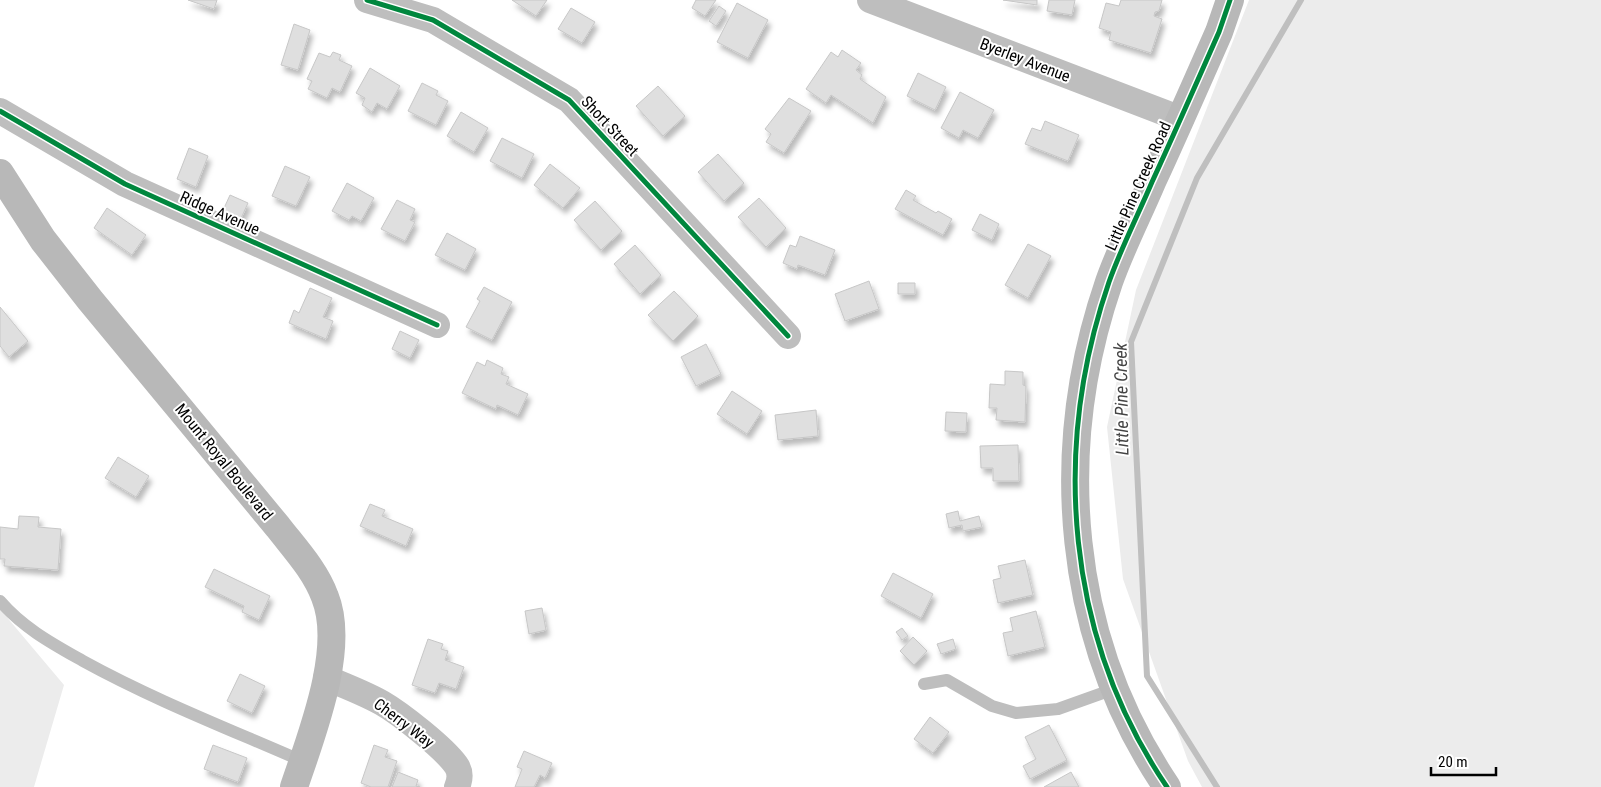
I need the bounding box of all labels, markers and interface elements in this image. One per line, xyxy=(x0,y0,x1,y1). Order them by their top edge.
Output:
street label: Byerley Avenue xyxy=(977,34,1073,86)
street label: Short Street xyxy=(577,92,643,160)
street label: Little Pine Creek Road xyxy=(1101,119,1175,253)
street label: Ridge Avenue xyxy=(177,187,263,239)
water label: Little Pine Creek xyxy=(1109,341,1132,455)
street label: Mount Royal Boulevard xyxy=(171,400,277,524)
street label: Cherry Way xyxy=(370,694,438,752)
scale bar xyxy=(1431,744,1496,776)
text: 20 m xyxy=(1438,753,1468,771)

